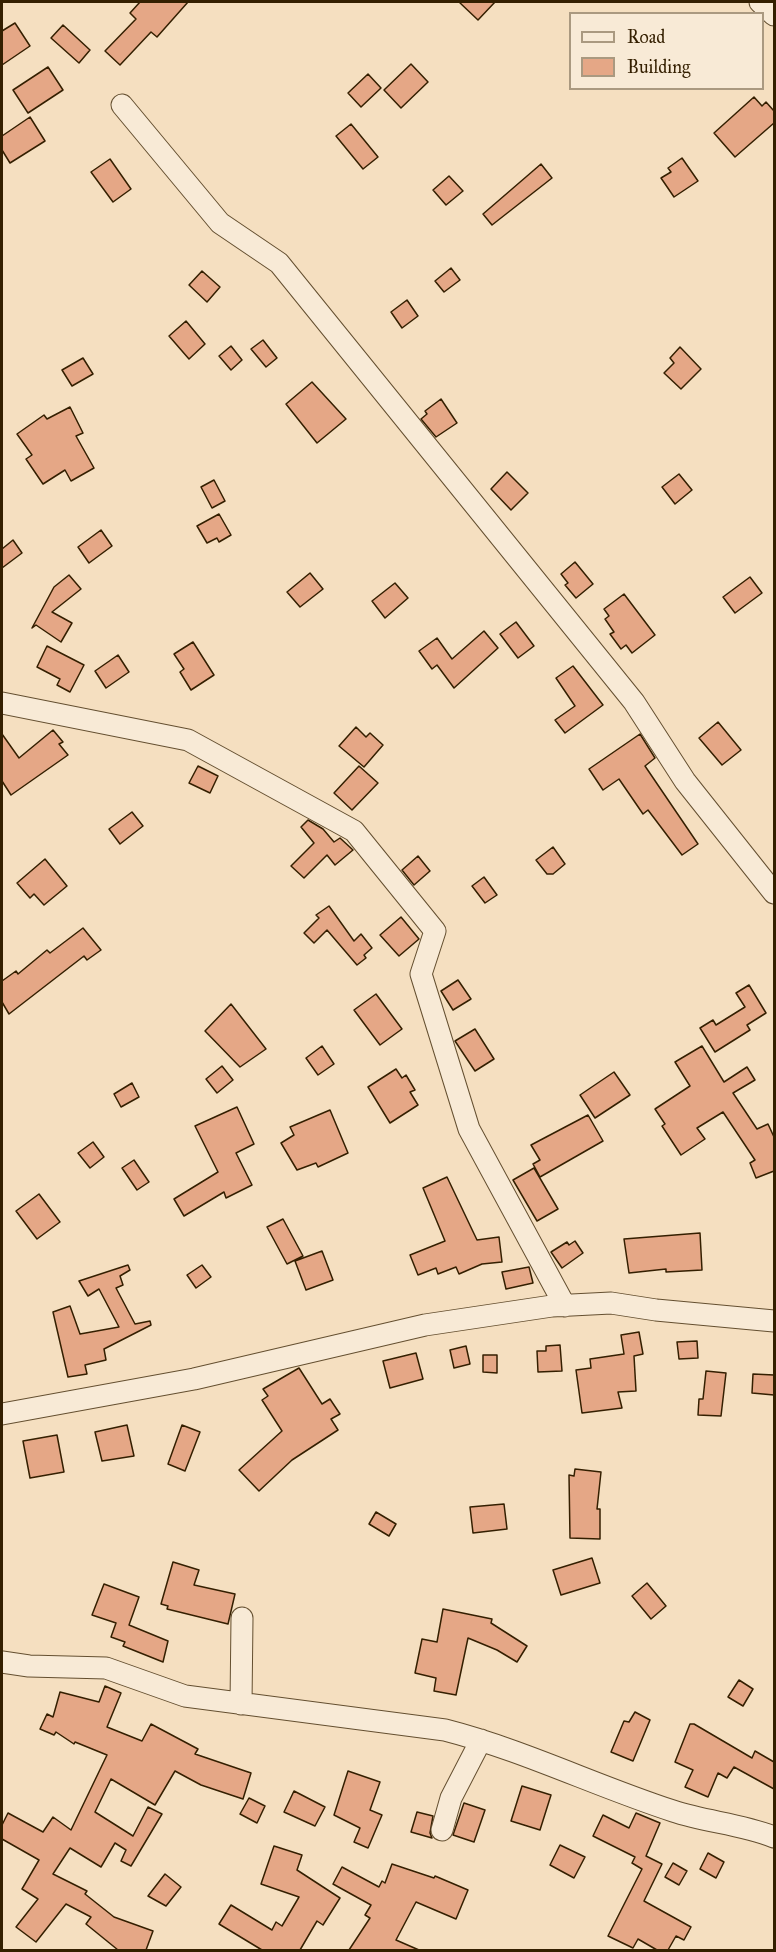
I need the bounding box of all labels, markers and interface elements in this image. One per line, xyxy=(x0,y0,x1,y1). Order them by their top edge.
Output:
legend xyxy=(569,12,764,90)
text: Road xyxy=(627,26,665,48)
text: Building xyxy=(627,56,690,78)

